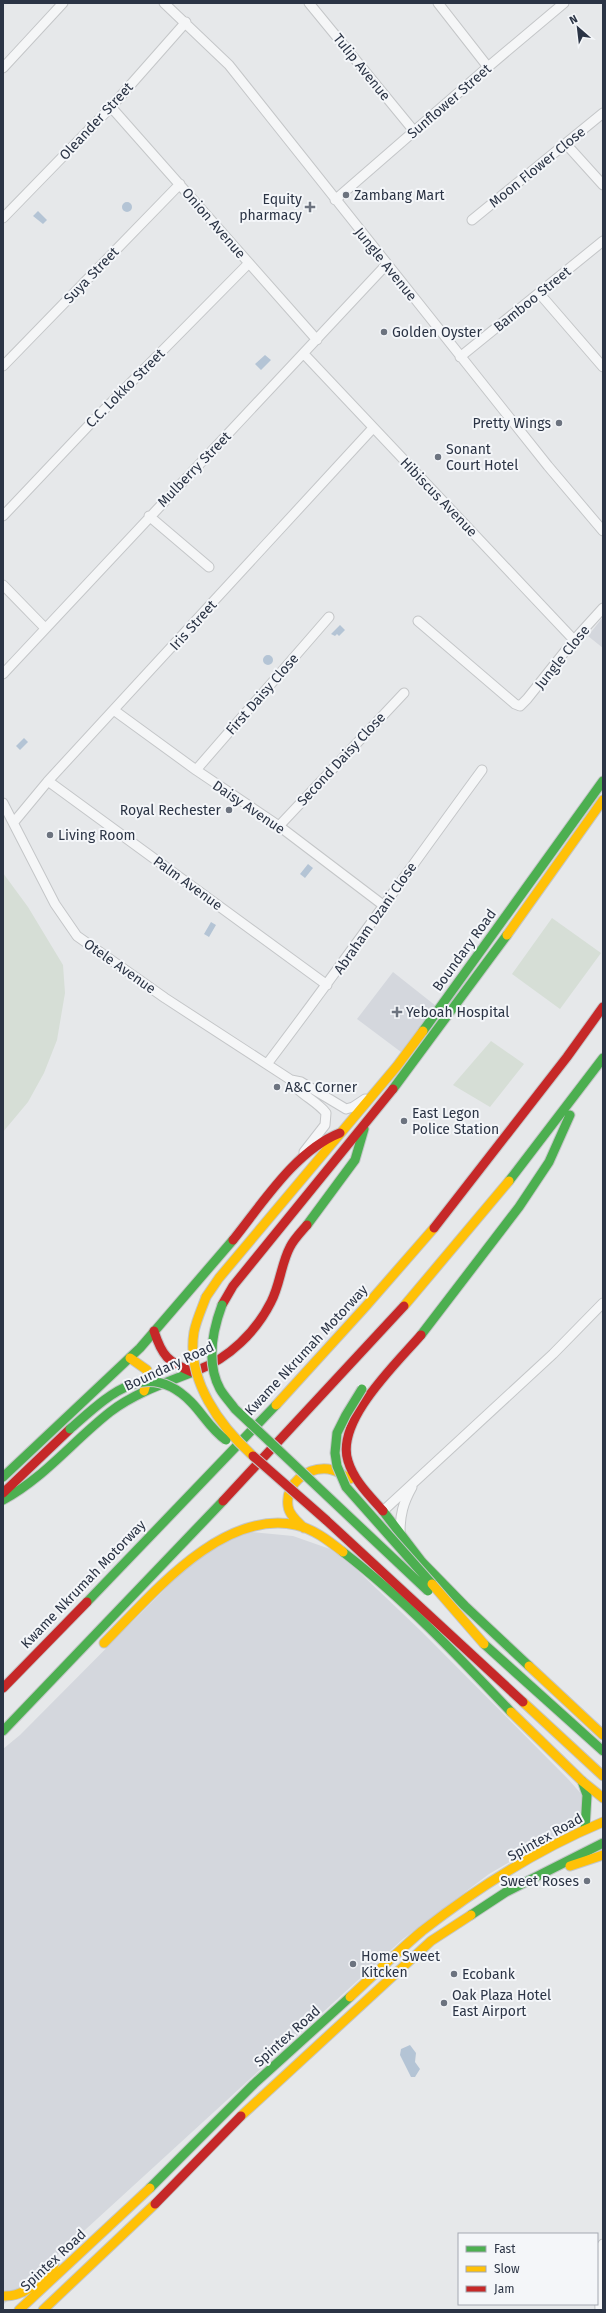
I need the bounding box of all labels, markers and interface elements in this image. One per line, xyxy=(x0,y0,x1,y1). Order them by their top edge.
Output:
north arrow xyxy=(558,8,598,48)
text: N xyxy=(567,12,580,27)
street label: Tulip Avenue xyxy=(329,30,394,104)
street label: Sunflower Street xyxy=(404,60,495,142)
street label: Oleander Street xyxy=(56,78,137,164)
street label: Moon Flower Close xyxy=(486,123,589,211)
street label: Onion Avenue xyxy=(178,184,249,262)
place label: Zambang Mart xyxy=(354,187,446,204)
marker: Zambang Mart xyxy=(341,190,351,200)
place label: Equity pharmacy xyxy=(239,191,302,224)
marker: Equity pharmacy xyxy=(305,202,315,212)
street label: Jungle Avenue xyxy=(351,224,420,305)
street label: Suya Street xyxy=(60,243,123,307)
street label: Bamboo Street xyxy=(490,262,575,336)
place label: Golden Oyster xyxy=(392,324,482,341)
marker: Golden Oyster xyxy=(379,327,389,337)
street label: C.C. Lokko Street xyxy=(82,345,169,431)
place label: Pretty Wings xyxy=(472,415,551,432)
marker: Pretty Wings xyxy=(554,418,564,428)
street label: Mulberry Street xyxy=(154,427,235,511)
place label: Sonant Court Hotel xyxy=(446,441,518,474)
marker: Sonant Court Hotel xyxy=(433,452,443,462)
street label: Hibiscus Avenue xyxy=(397,454,481,541)
street label: Iris Street xyxy=(166,596,221,654)
street label: Jungle Close xyxy=(531,622,593,693)
street label: First Daisy Close xyxy=(222,650,302,738)
street label: Second Daisy Close xyxy=(294,709,389,810)
street label: Daisy Avenue xyxy=(209,777,288,838)
place label: Royal Rechester xyxy=(120,802,222,819)
marker: Royal Rechester xyxy=(224,805,234,815)
place label: Living Room xyxy=(58,827,136,844)
marker: Living Room xyxy=(45,830,55,840)
street label: Palm Avenue xyxy=(150,853,226,914)
street label: Abraham Dzani Close xyxy=(330,859,420,978)
street label: Boundary Road xyxy=(429,906,500,995)
street label: Otele Avenue xyxy=(80,935,159,997)
place label: Yeboah Hospital xyxy=(406,1004,509,1021)
marker: Yeboah Hospital xyxy=(391,1006,403,1018)
place label: A&C Corner xyxy=(285,1079,358,1096)
marker: A&C Corner xyxy=(272,1082,282,1092)
place label: East Legon Police Station xyxy=(412,1105,499,1138)
marker: East Legon Police Station xyxy=(399,1116,409,1126)
street label: Kwame Nkrumah Motorway xyxy=(241,1281,371,1419)
street label: Boundary Road xyxy=(122,1338,217,1395)
street label: Kwame Nkrumah Motorway xyxy=(17,1516,149,1652)
street label: Spintex Road xyxy=(505,1810,586,1865)
place label: Sweet Roses xyxy=(500,1873,579,1890)
marker: Sweet Roses xyxy=(582,1876,592,1886)
place label: Home Sweet Kitcken xyxy=(361,1948,441,1981)
marker: Home Sweet Kitcken xyxy=(348,1959,358,1969)
place label: Ecobank xyxy=(462,1966,516,1983)
marker: Ecobank xyxy=(449,1969,459,1979)
place label: Oak Plaza Hotel East Airport xyxy=(452,1987,551,2020)
marker: Oak Plaza Hotel East Airport xyxy=(439,1998,449,2008)
street label: Spintex Road xyxy=(251,2002,324,2071)
street label: Spintex Road xyxy=(17,2226,90,2295)
legend xyxy=(458,2233,598,2305)
text: Fast xyxy=(494,2242,516,2256)
text: Slow xyxy=(494,2262,520,2276)
text: Jam xyxy=(494,2282,514,2296)

